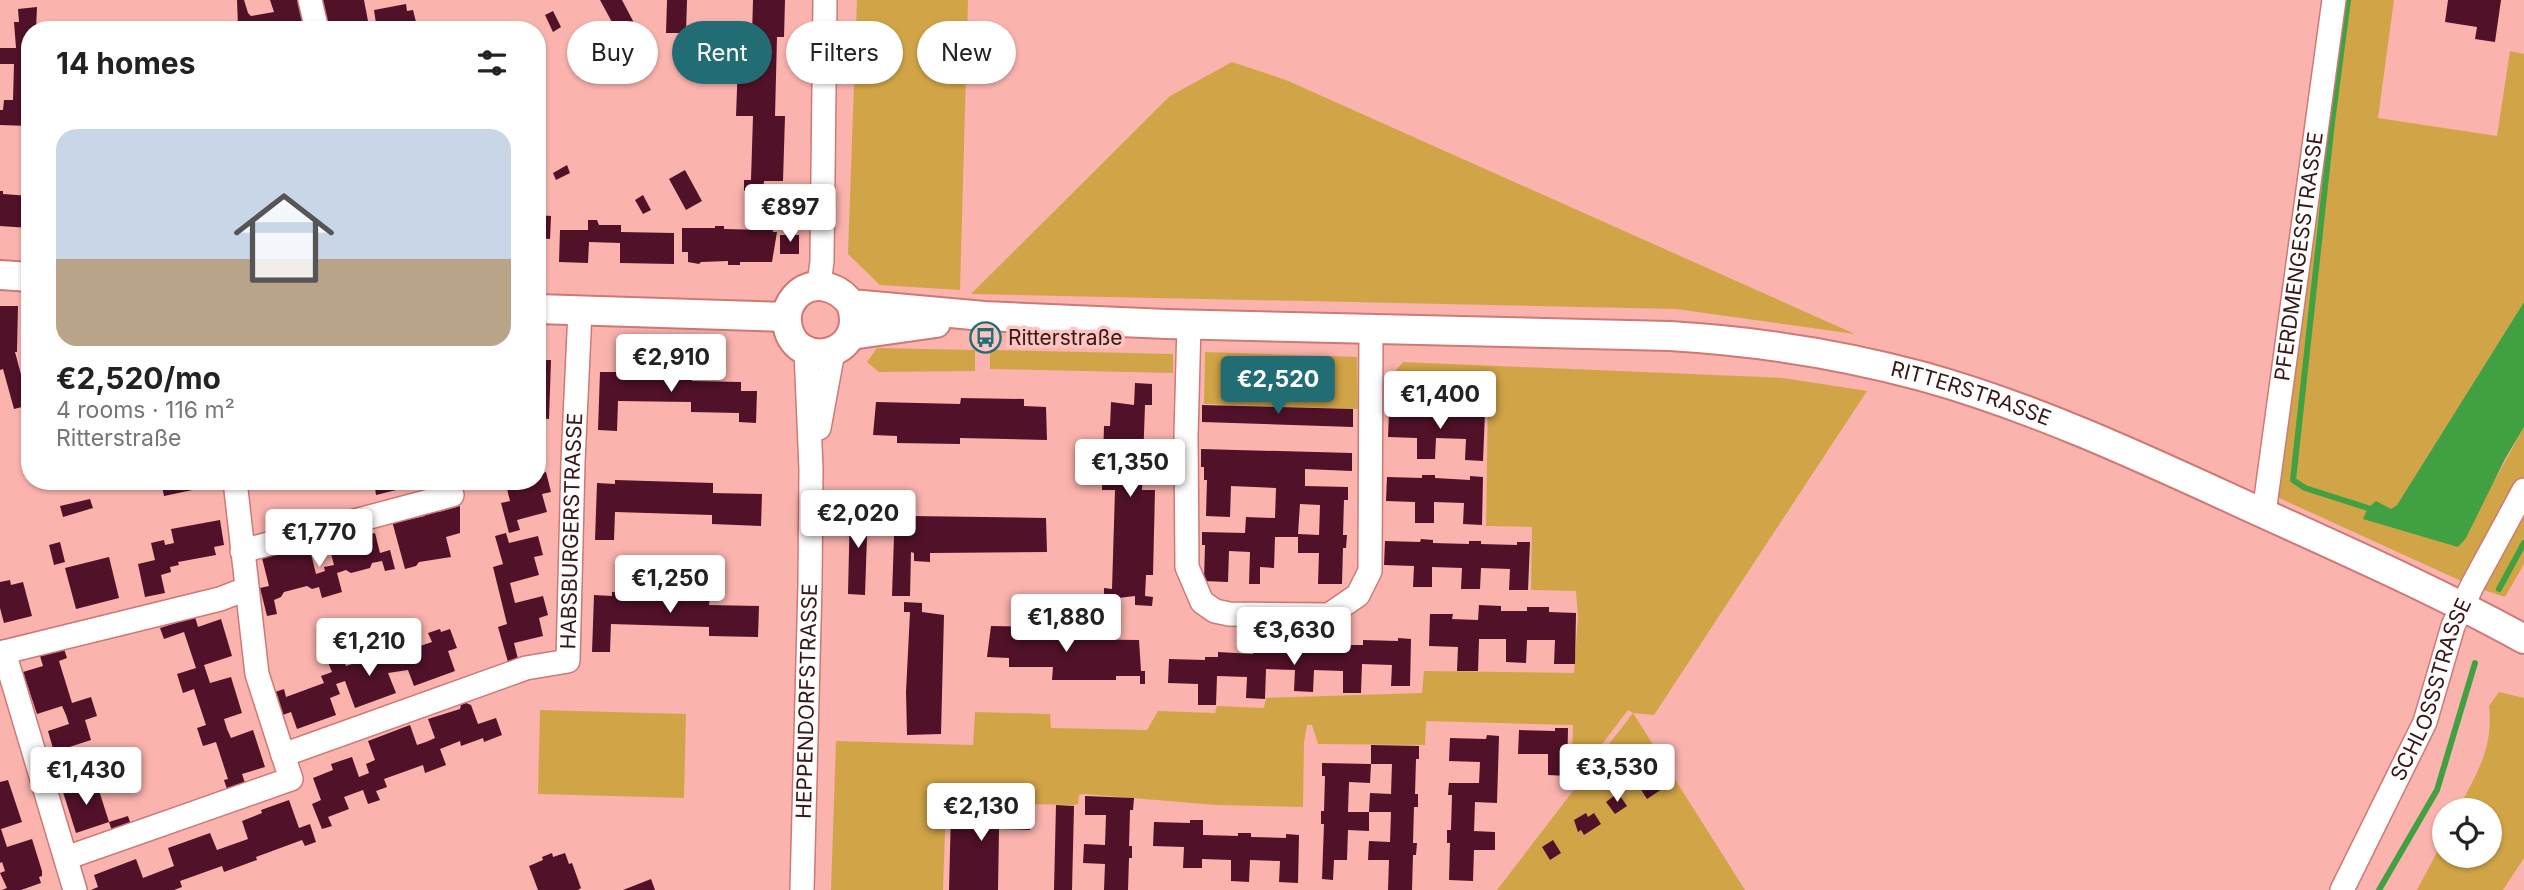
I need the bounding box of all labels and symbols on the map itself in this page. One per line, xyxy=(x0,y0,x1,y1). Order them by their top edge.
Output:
street label: PFERDMENGESSTRASSE xyxy=(2269,130,2328,382)
pin: €897 xyxy=(749,184,831,244)
bus stop icon: Ritterstraße xyxy=(968,321,1002,355)
place label: Ritterstraße xyxy=(1008,325,1123,350)
pin: €2,910 xyxy=(614,334,728,394)
pin: €2,520 xyxy=(1221,356,1335,416)
street label: RITTERSTRASSE xyxy=(1888,356,2055,431)
pin: €1,400 xyxy=(1383,372,1497,431)
street label: HABSBURGERSTRASSE xyxy=(555,412,587,650)
pin: €1,350 xyxy=(1073,440,1187,499)
pin: €2,020 xyxy=(801,490,915,550)
pin: €1,770 xyxy=(262,510,376,569)
pin: €1,250 xyxy=(613,556,727,615)
street label: HEPPENDORFSTRASSE xyxy=(791,583,822,819)
pin: €1,880 xyxy=(1009,594,1123,654)
street label: SCHLOSSSTRASSE xyxy=(2385,594,2476,785)
pin: €3,630 xyxy=(1237,608,1351,667)
pin: €1,210 xyxy=(312,618,426,678)
pin: €3,530 xyxy=(1560,744,1674,804)
pin: €1,430 xyxy=(29,748,143,807)
pin: €2,130 xyxy=(924,784,1038,843)

